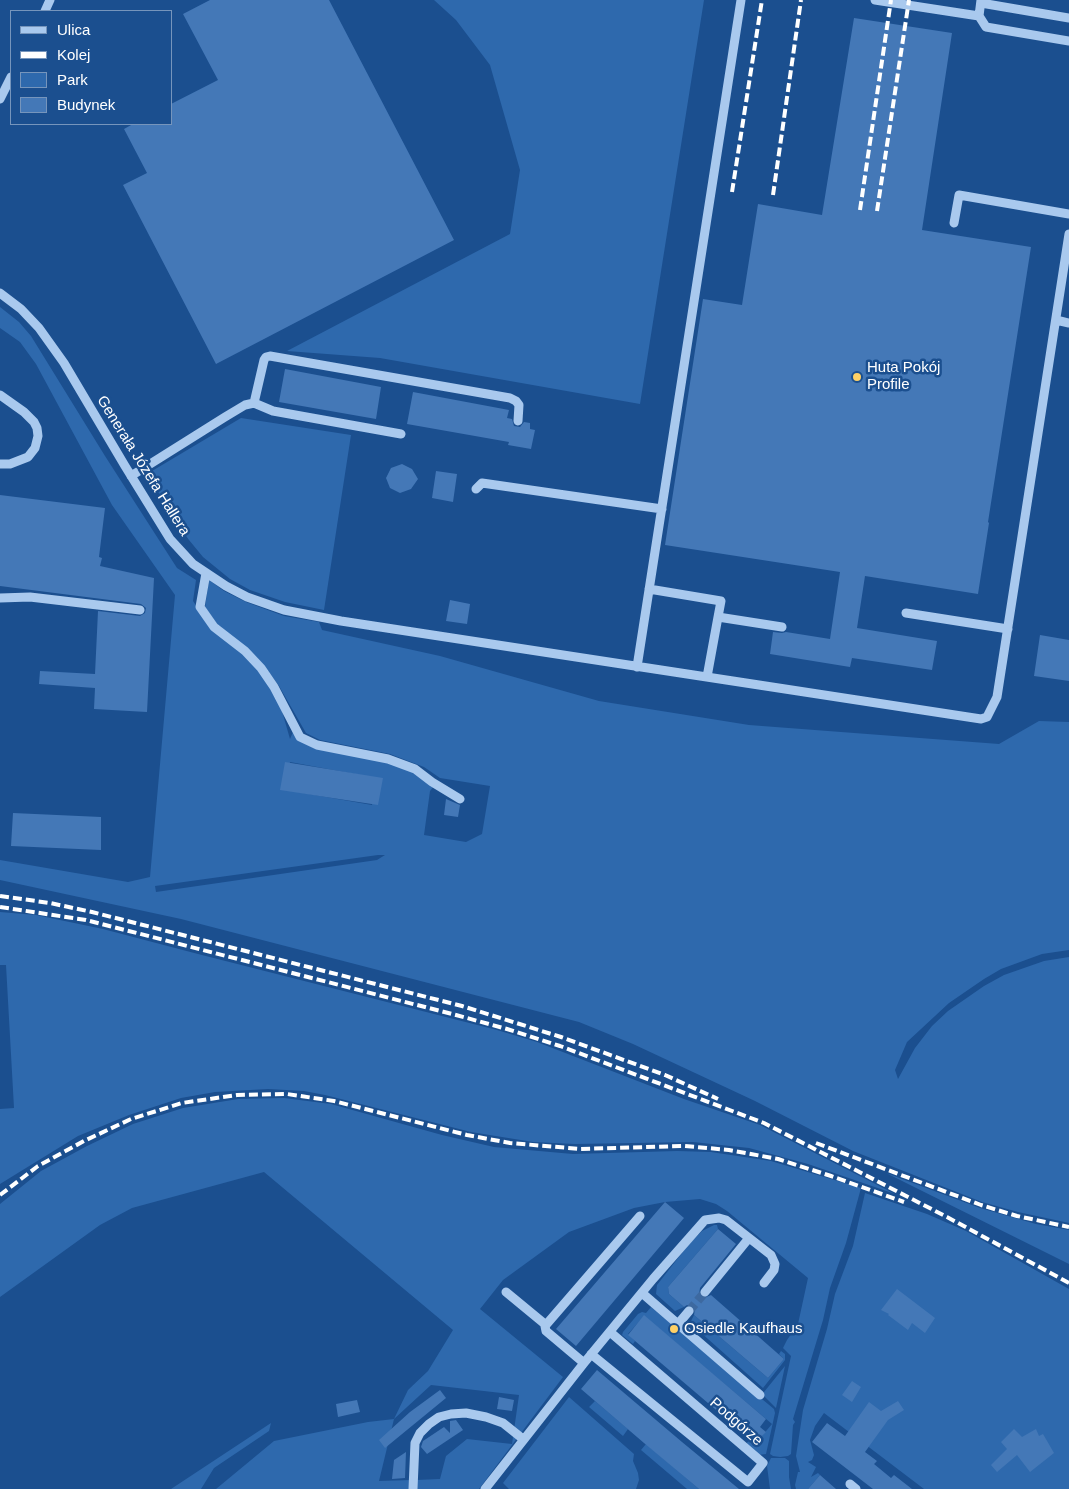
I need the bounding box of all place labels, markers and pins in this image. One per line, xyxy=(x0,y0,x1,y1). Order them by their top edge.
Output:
place label: Huta Pokój Profile xyxy=(867,359,940,394)
marker: Huta Pokój Profile xyxy=(851,371,863,383)
place label: Osiedle Kaufhaus xyxy=(684,1320,802,1338)
marker: Osiedle Kaufhaus xyxy=(668,1323,680,1335)

